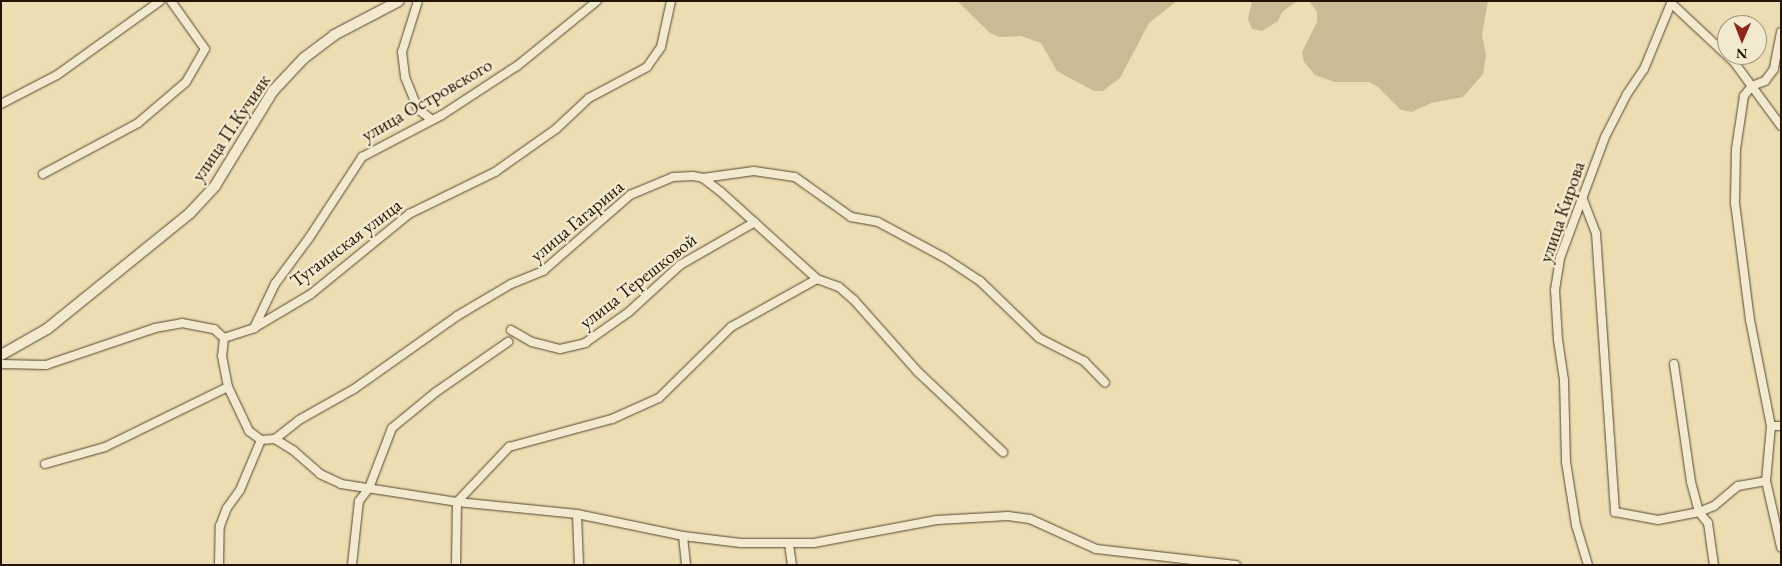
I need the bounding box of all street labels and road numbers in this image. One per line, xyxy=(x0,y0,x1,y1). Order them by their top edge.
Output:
street label: улица Островского xyxy=(358,53,496,147)
street label: улица П.Кучияк xyxy=(187,70,275,186)
street label: улица Кирова xyxy=(1534,158,1590,266)
street label: улица Гагарина xyxy=(526,175,628,267)
street label: Тугаинская улица xyxy=(286,194,406,292)
street label: улица Терешковой xyxy=(575,228,701,334)

